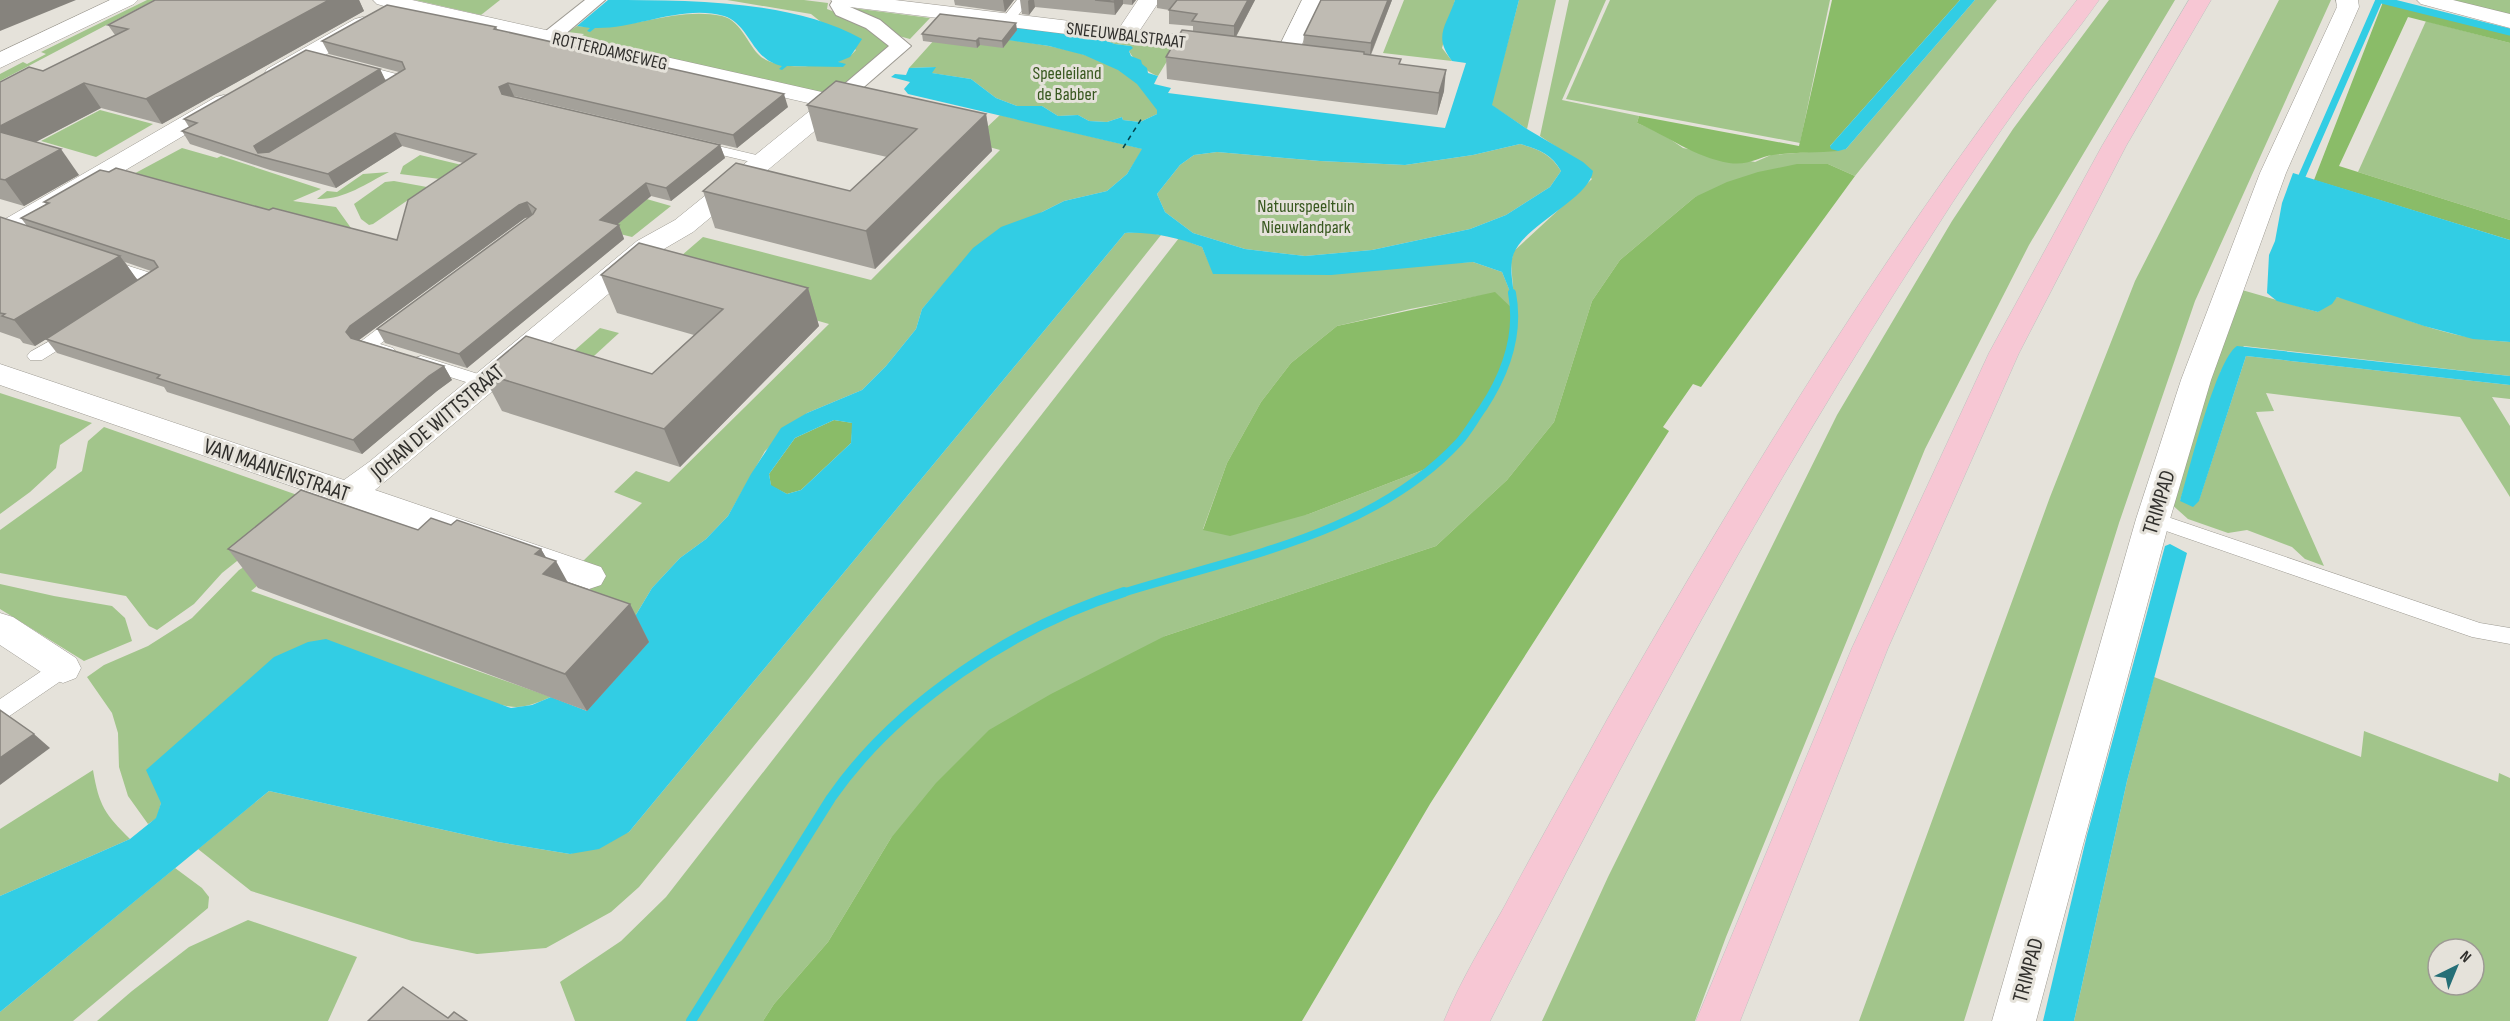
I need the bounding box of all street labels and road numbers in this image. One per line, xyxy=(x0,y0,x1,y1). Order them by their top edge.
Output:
street label: SNEEUWBALSTRAAT xyxy=(1065,18,1187,53)
street label: ROTTERDAMSEWEG xyxy=(550,28,669,75)
street label: JOHAN DE WITTSTRAAT xyxy=(365,358,510,486)
street label: VAN MAANENSTRAAT xyxy=(200,433,353,508)
street label: TRIMPAD xyxy=(2137,467,2182,538)
street label: TRIMPAD xyxy=(2007,935,2050,1006)

